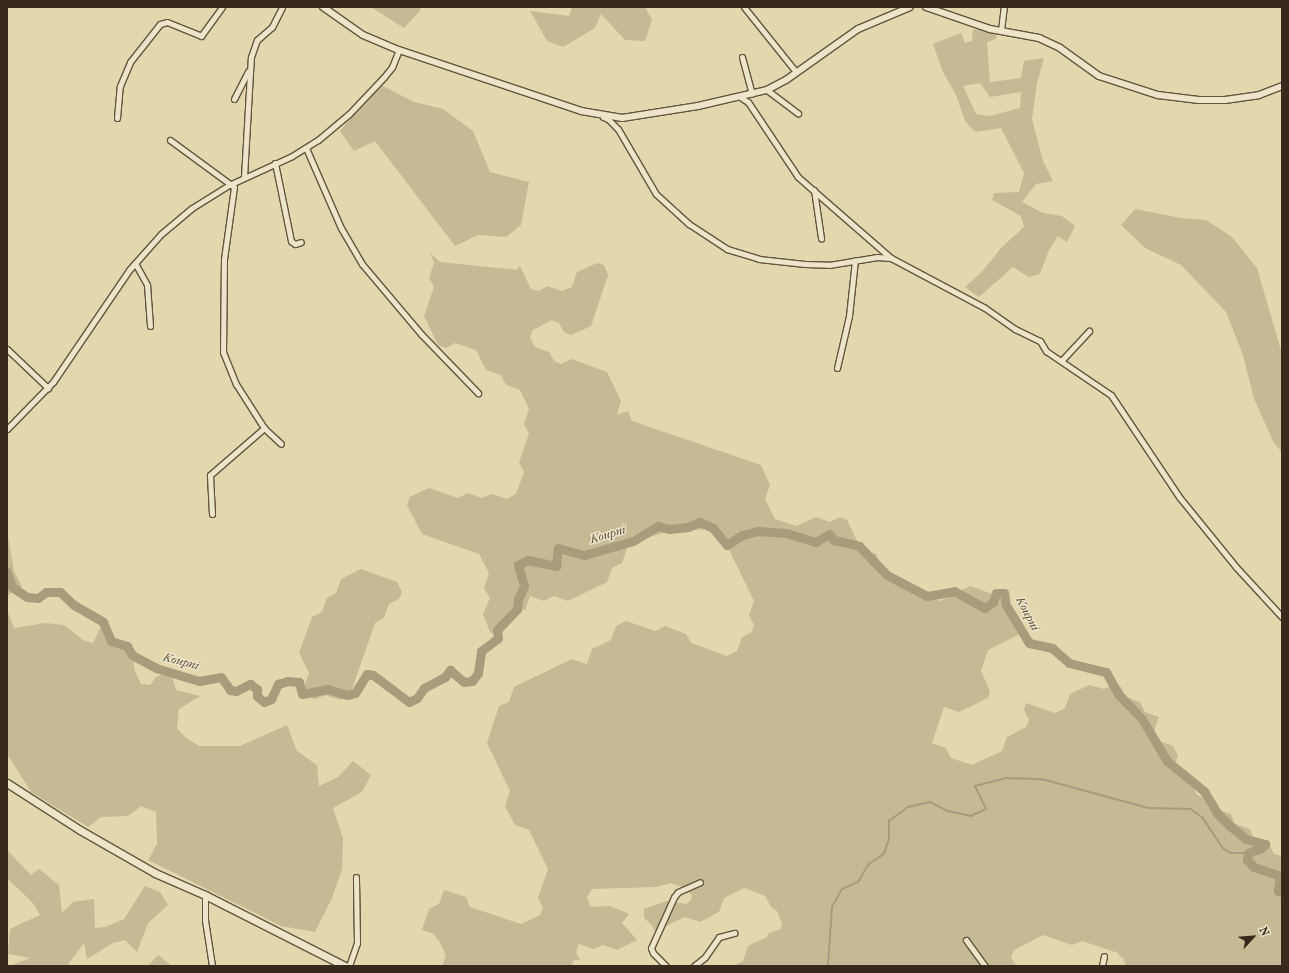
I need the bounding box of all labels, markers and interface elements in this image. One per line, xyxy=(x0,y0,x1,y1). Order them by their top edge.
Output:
water label: Koupni xyxy=(588,523,628,547)
water label: Koupni xyxy=(1012,594,1042,634)
water label: Koupni xyxy=(162,650,200,674)
north arrow xyxy=(1233,917,1273,957)
text: N xyxy=(1257,925,1272,938)

